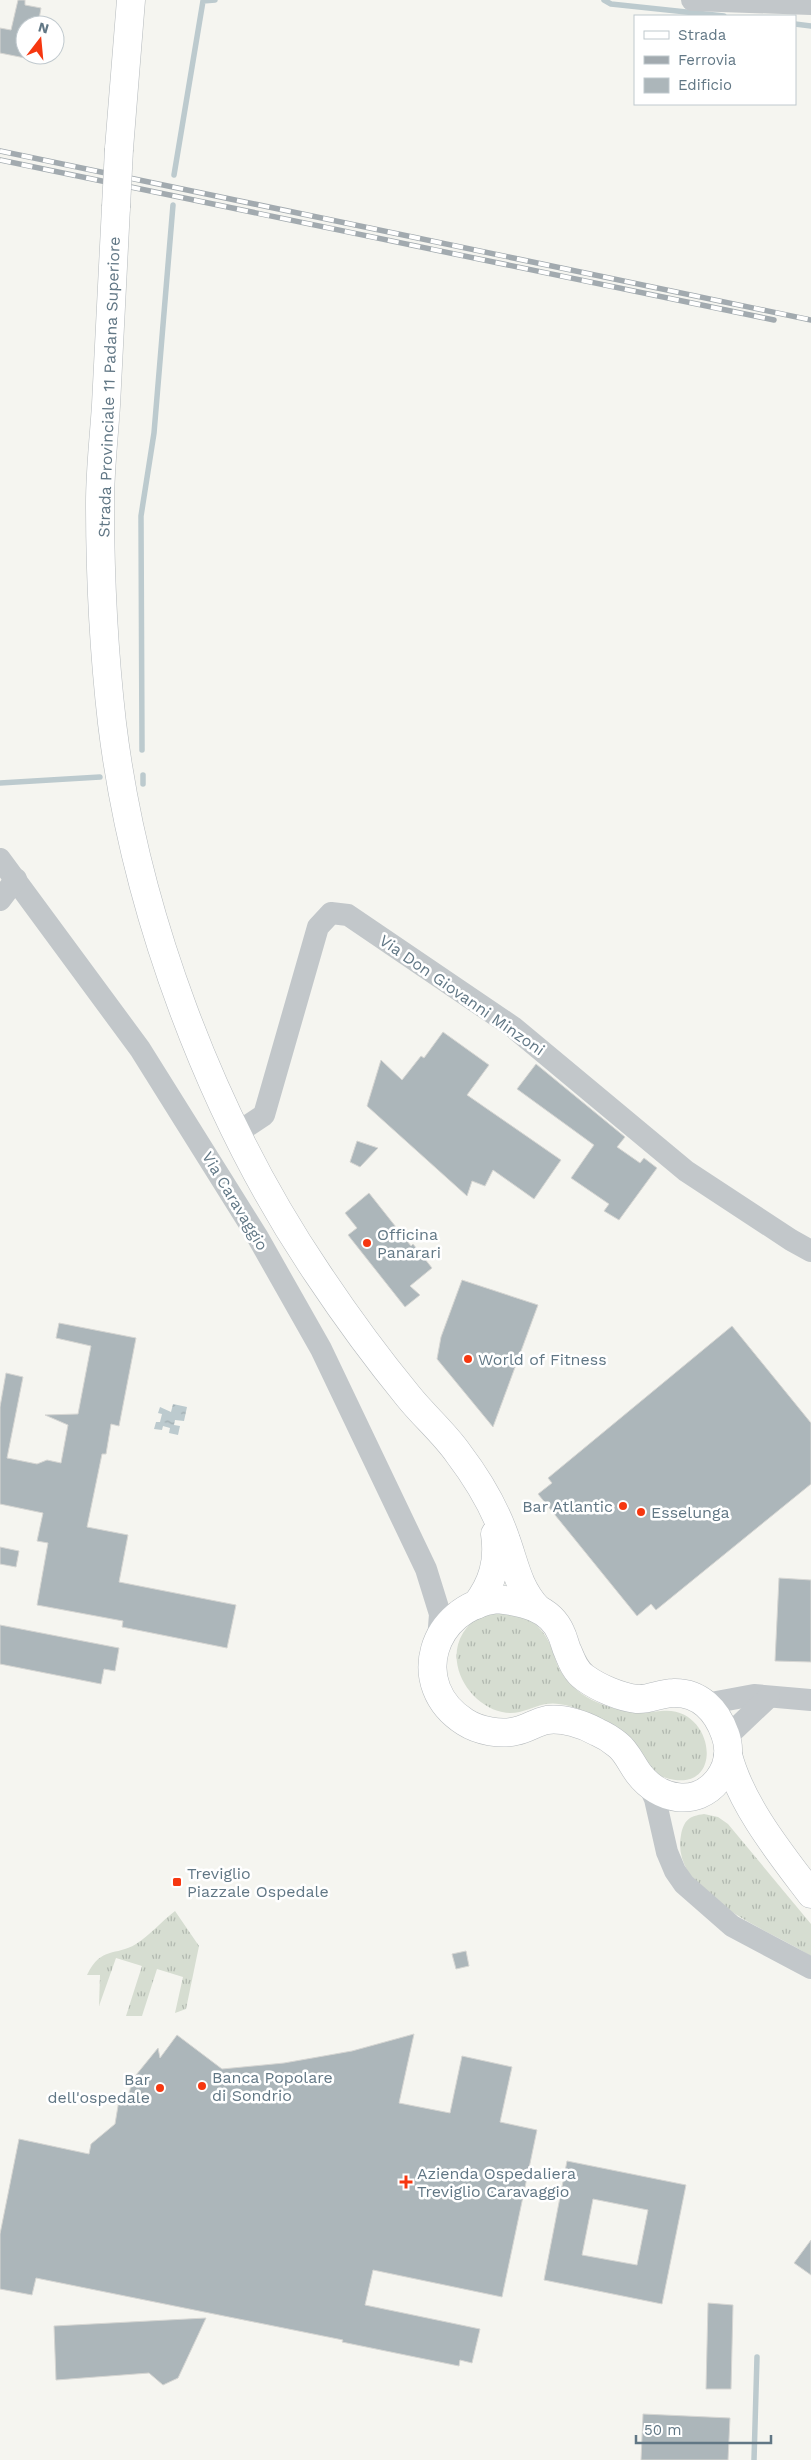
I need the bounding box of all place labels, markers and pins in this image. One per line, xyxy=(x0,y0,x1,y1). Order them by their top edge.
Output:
place label: Officina Panarari xyxy=(377,1225,441,1262)
marker: Officina Panarari xyxy=(361,1237,373,1249)
place label: World of Fitness xyxy=(478,1350,607,1369)
marker: World of Fitness xyxy=(462,1353,474,1365)
place label: Bar Atlantic xyxy=(522,1497,613,1516)
marker: Bar Atlantic xyxy=(617,1500,629,1512)
place label: Esselunga xyxy=(651,1503,730,1522)
marker: Esselunga xyxy=(635,1506,647,1518)
place label: Treviglio Piazzale Ospedale xyxy=(187,1864,329,1901)
marker: Treviglio Piazzale Ospedale xyxy=(171,1876,183,1888)
place label: Banca Popolare di Sondrio xyxy=(212,2068,333,2105)
place label: Bar dell'ospedale xyxy=(47,2070,150,2107)
marker: Banca Popolare di Sondrio xyxy=(196,2080,208,2092)
marker: Bar dell'ospedale xyxy=(154,2082,166,2094)
place label: Azienda Ospedaliera Treviglio Caravaggio xyxy=(417,2164,576,2201)
marker: Azienda Ospedaliera Treviglio Caravaggio xyxy=(399,2175,413,2189)

